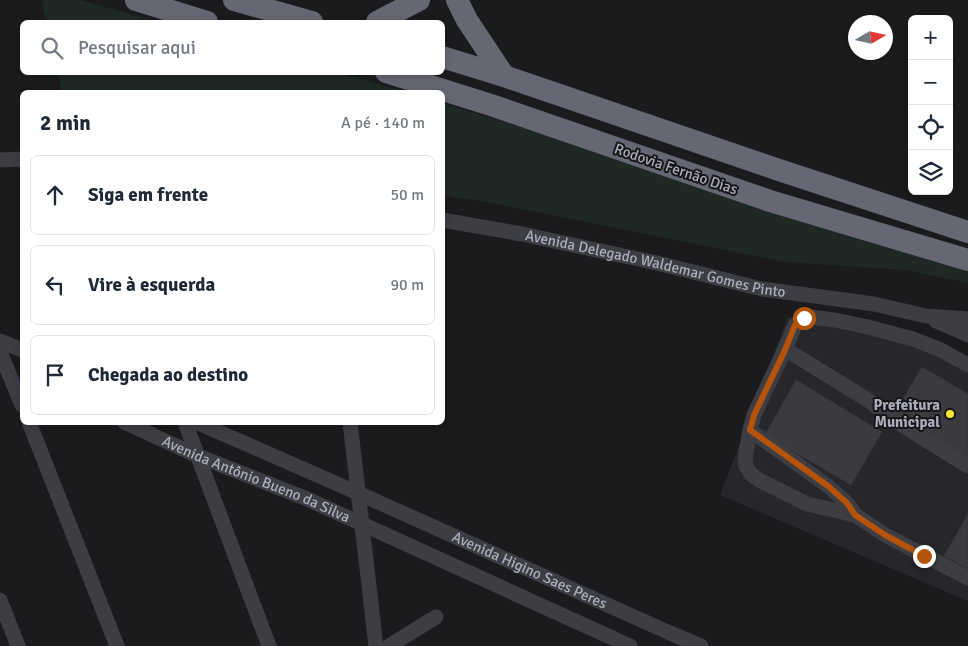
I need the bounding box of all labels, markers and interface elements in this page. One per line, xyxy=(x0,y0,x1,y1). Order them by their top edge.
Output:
north arrow xyxy=(848,15,893,60)
map controls xyxy=(908,15,953,195)
button: + xyxy=(908,15,953,60)
search box xyxy=(20,20,445,75)
icon: search xyxy=(38,34,66,62)
text: Pesquisar aqui xyxy=(78,36,196,60)
button: − xyxy=(908,60,953,105)
button: locate xyxy=(908,105,953,150)
text: 2 min xyxy=(40,110,91,136)
text: A pé · 140 m xyxy=(341,113,425,133)
street label: Rodovia Fernão Dias xyxy=(612,139,740,199)
button: layers xyxy=(908,150,953,195)
icon: ahead xyxy=(41,181,69,209)
text: Siga em frente xyxy=(88,183,208,207)
text: 50 m xyxy=(390,185,424,205)
street label: Avenida Delegado Waldemar Gomes Pinto xyxy=(524,226,787,301)
icon: left xyxy=(41,271,69,299)
text: Vire à esquerda xyxy=(88,273,215,297)
text: 90 m xyxy=(390,275,424,295)
route start xyxy=(793,307,816,330)
icon: arrive xyxy=(41,361,69,389)
text: Chegada ao destino xyxy=(88,363,248,387)
place label: Prefeitura Municipal xyxy=(874,396,940,431)
marker: Prefeitura Municipal xyxy=(944,408,956,420)
street label: Avenida Antônio Bueno da Silva xyxy=(159,432,353,526)
street label: Avenida Higino Saes Peres xyxy=(449,527,610,613)
route end xyxy=(913,545,936,568)

